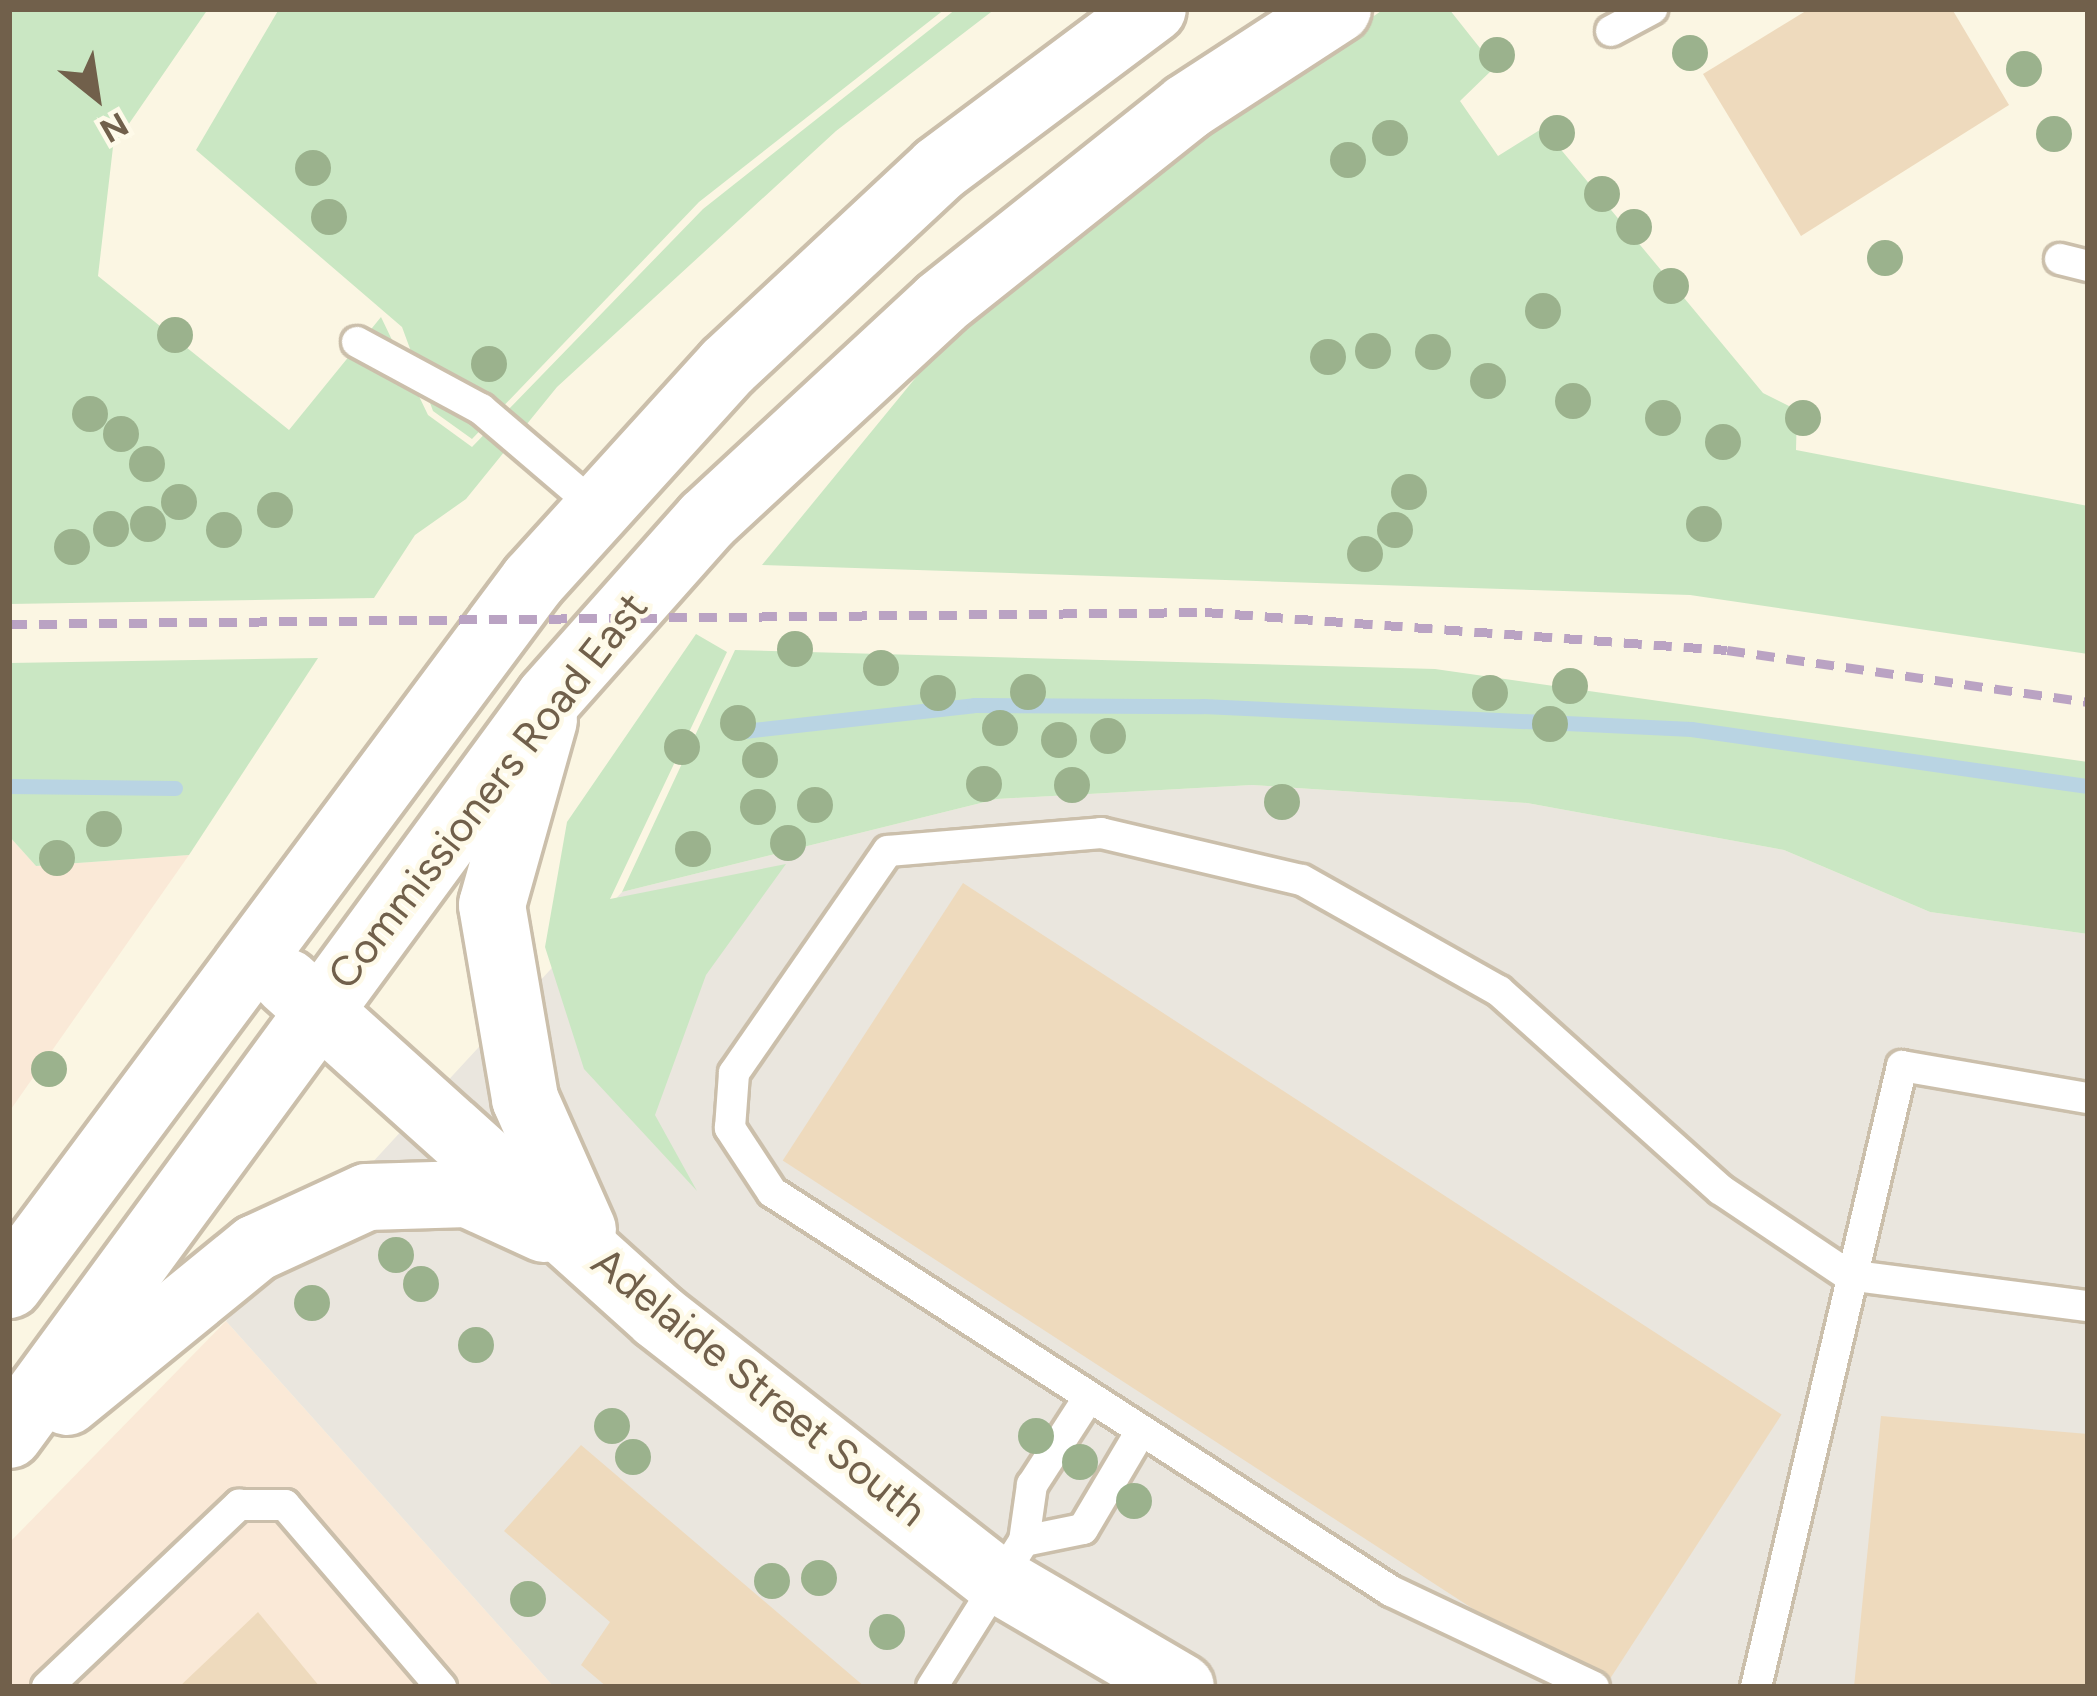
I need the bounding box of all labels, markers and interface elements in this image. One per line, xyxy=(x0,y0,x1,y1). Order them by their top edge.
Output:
north arrow xyxy=(36,36,156,156)
text: N xyxy=(93,104,135,151)
street label: Commissioners Road East xyxy=(318,583,658,999)
street label: Adelaide Street South xyxy=(582,1237,936,1537)

